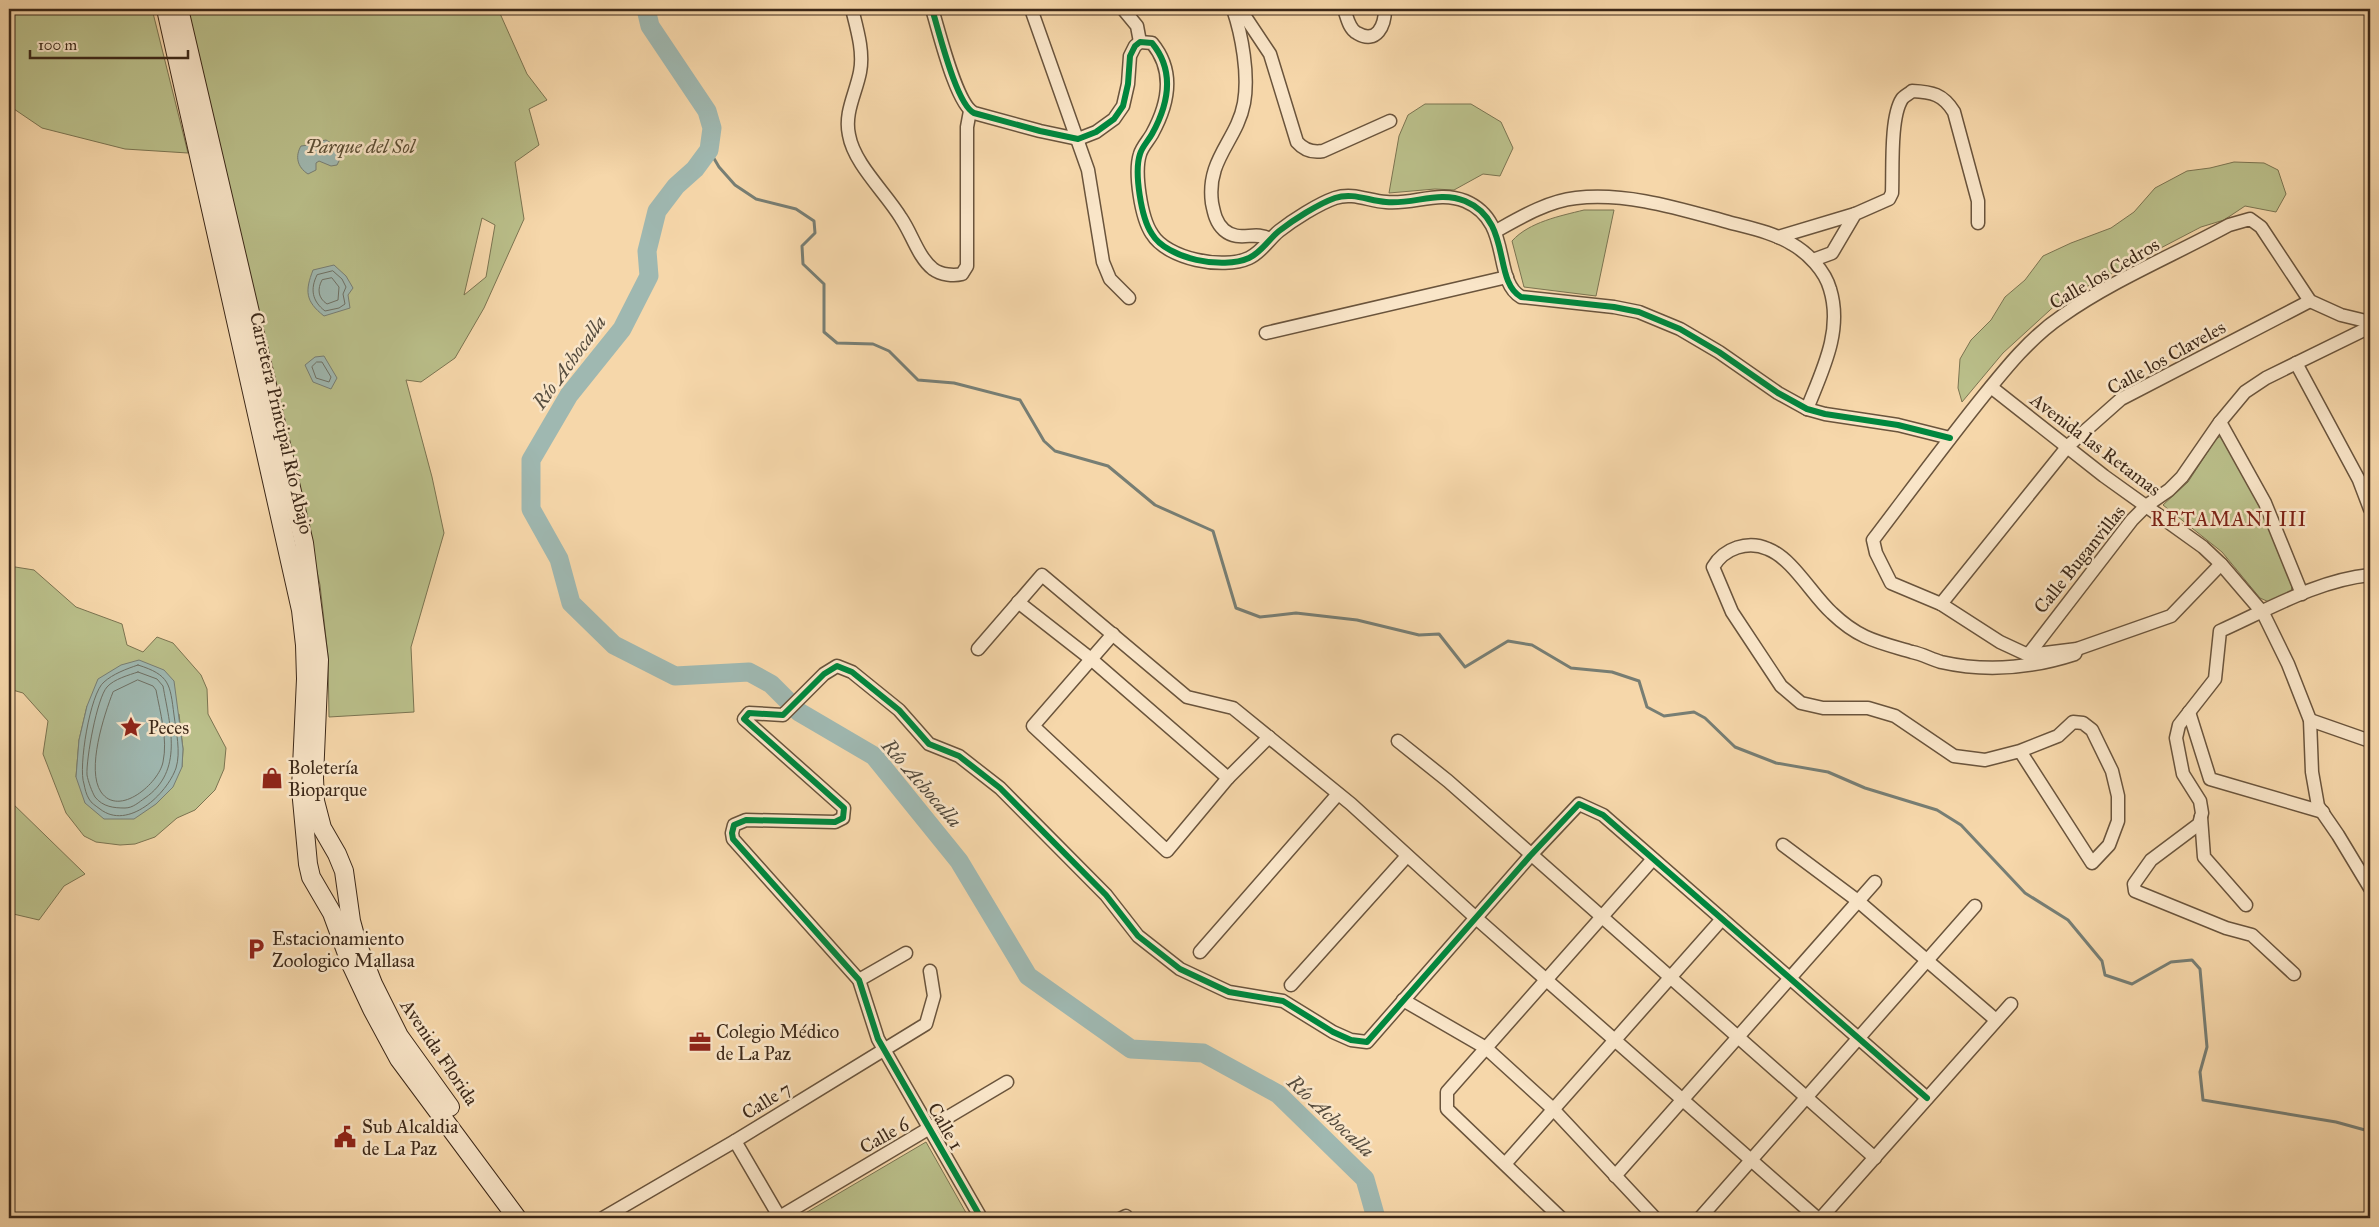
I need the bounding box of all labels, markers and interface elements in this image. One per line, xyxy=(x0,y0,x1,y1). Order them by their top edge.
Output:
scale bar xyxy=(30,28,188,60)
text: 100 m xyxy=(38,36,78,54)
park label: Parque del Sol xyxy=(305,135,417,158)
street label: Calle los Cedros xyxy=(2045,233,2163,314)
street label: Carretera Principal Río Abajo xyxy=(245,310,318,537)
water label: Río Achocalla xyxy=(526,311,611,414)
street label: Calle los Claveles xyxy=(2103,315,2229,399)
street label: Avenida las Retamas xyxy=(2025,387,2165,501)
street label: Calle Buganvillas xyxy=(2029,501,2131,619)
district label: RETAMANI III xyxy=(2151,507,2307,531)
place icon: Peces xyxy=(118,714,144,740)
place label: Peces xyxy=(148,716,189,739)
water label: Río Achocalla xyxy=(876,733,967,832)
place label: Boletería Bioparque xyxy=(288,756,367,802)
shop icon: Boletería Bioparque xyxy=(259,765,285,791)
place label: Estacionamiento Zoologico Mallasa xyxy=(272,927,416,973)
parking icon: Estacionamiento Zoologico Mallasa xyxy=(243,936,269,962)
street label: Avenida Florida xyxy=(395,994,484,1110)
place label: Colegio Médico de La Paz xyxy=(716,1020,839,1065)
office icon: Colegio Médico de La Paz xyxy=(687,1029,713,1055)
water label: Río Achocalla xyxy=(1282,1069,1379,1162)
street label: Calle 7 xyxy=(738,1077,795,1124)
street label: Calle 1 xyxy=(923,1099,968,1154)
street label: Calle 6 xyxy=(856,1112,914,1159)
place label: Sub Alcaldia de La Paz xyxy=(362,1115,459,1160)
public building icon: Sub Alcaldia de La Paz xyxy=(332,1124,358,1150)

